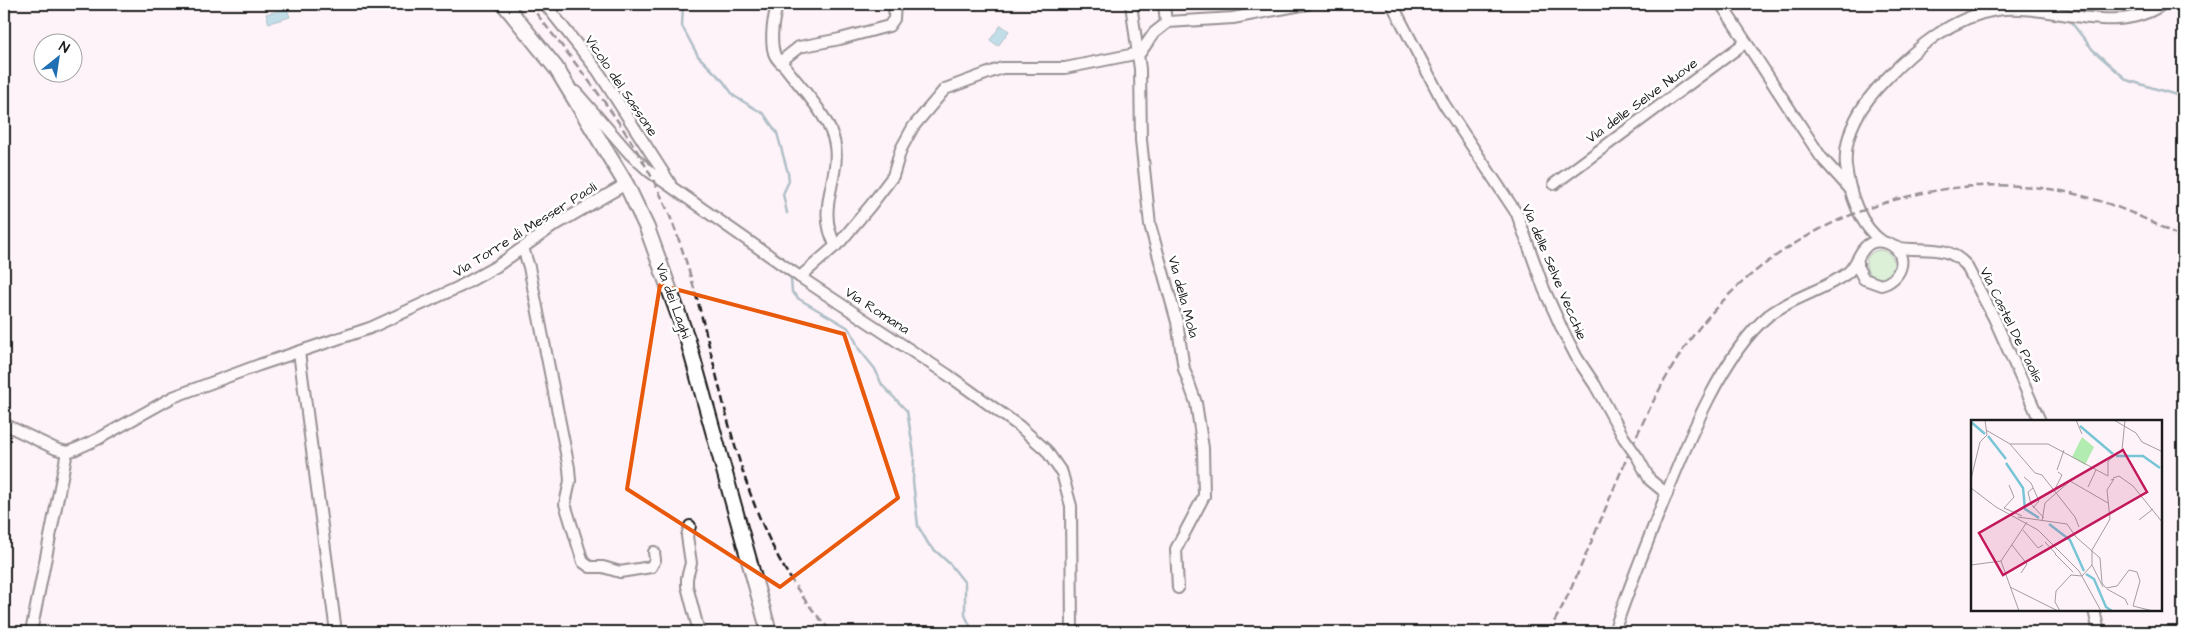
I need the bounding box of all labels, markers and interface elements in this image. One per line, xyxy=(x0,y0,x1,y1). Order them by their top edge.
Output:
street label: Vicolo del Sassone xyxy=(580,31,663,141)
north arrow xyxy=(32,32,82,82)
text: N xyxy=(55,37,73,59)
street label: Via delle Selve Nuove xyxy=(1582,53,1702,148)
street label: Via Torre di Messer Paoli xyxy=(449,178,601,282)
street label: Via delle Selve Vecchie xyxy=(1516,201,1592,343)
street label: Via della Mola xyxy=(1162,254,1204,340)
street label: Via dei Laghi xyxy=(650,260,696,342)
street label: Via Castel De Paolis xyxy=(1974,264,2048,386)
street label: Via Romana xyxy=(841,283,913,339)
inset map xyxy=(1971,420,2162,611)

